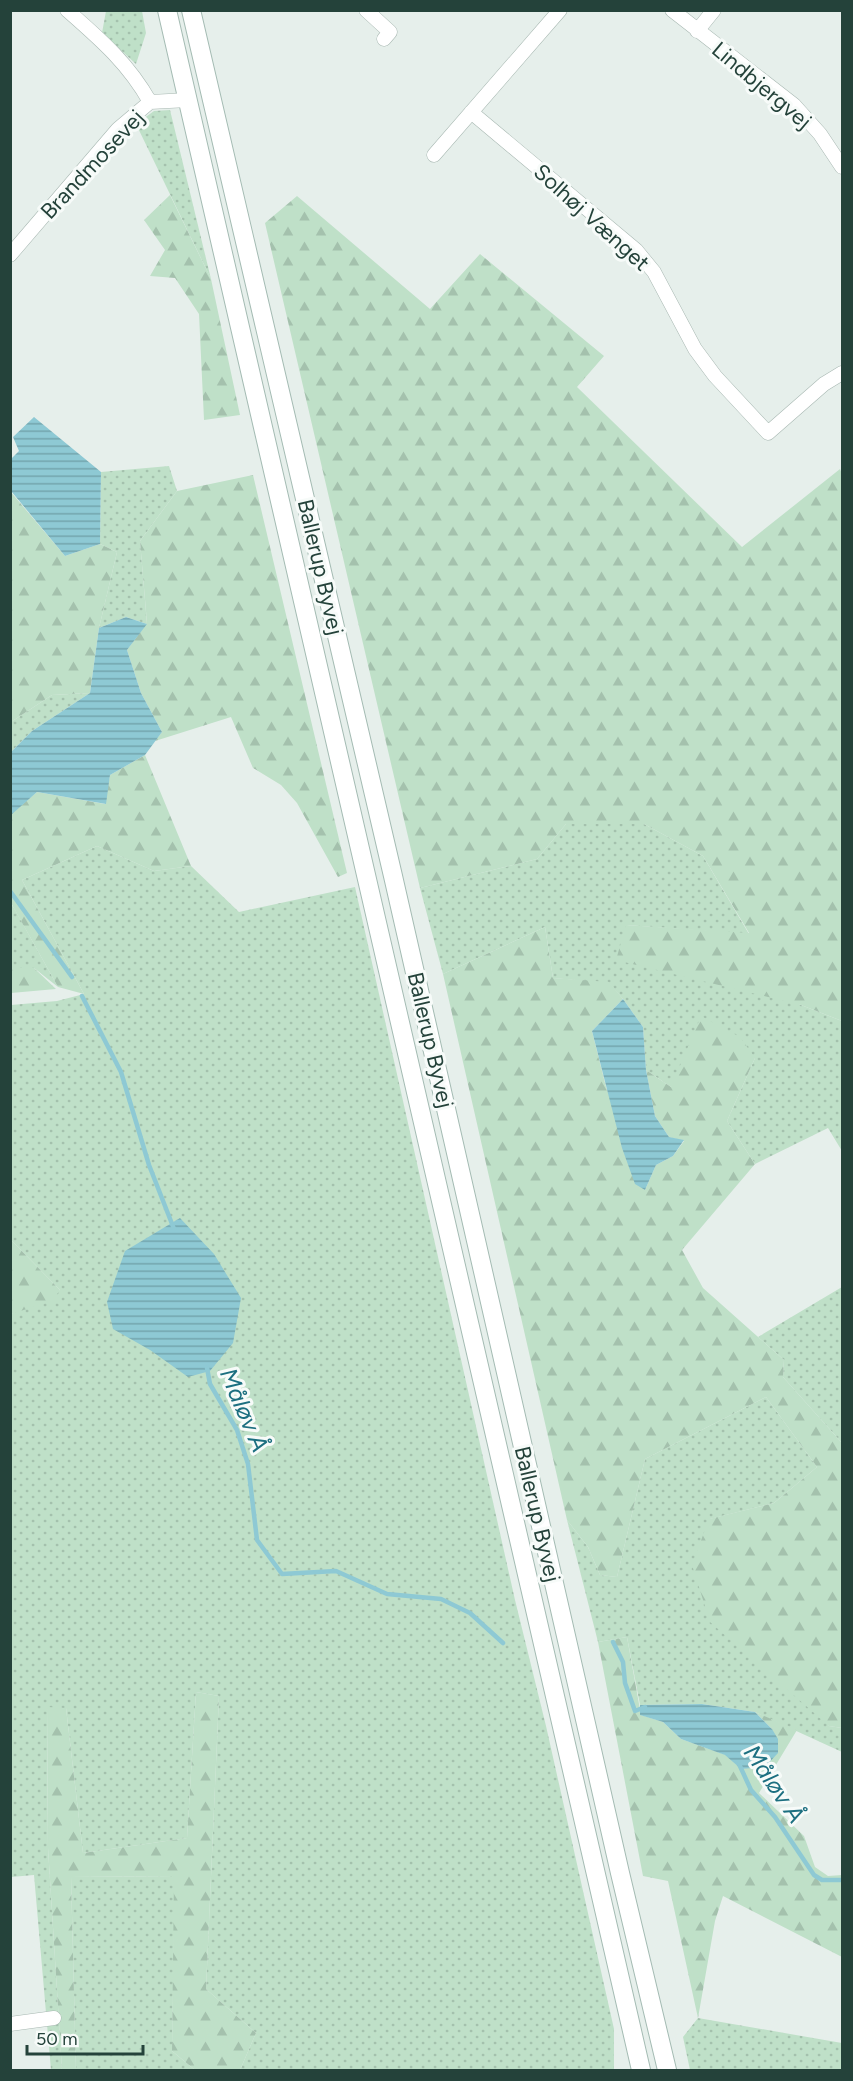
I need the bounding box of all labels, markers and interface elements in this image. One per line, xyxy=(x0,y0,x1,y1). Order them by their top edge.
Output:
street label: Lindbjergvej xyxy=(706,36,817,135)
street label: Brandmosevej xyxy=(35,104,150,225)
street label: Solhøj Vænget xyxy=(528,158,655,276)
street label: Ballerup Byvej xyxy=(292,497,349,638)
street label: Ballerup Byvej xyxy=(402,970,459,1111)
water label: Måløv Å xyxy=(214,1364,275,1456)
street label: Ballerup Byvej xyxy=(509,1444,566,1585)
water label: Måløv Å xyxy=(738,1739,811,1828)
scale bar xyxy=(27,2018,142,2056)
text: 50 m xyxy=(36,2028,78,2050)

